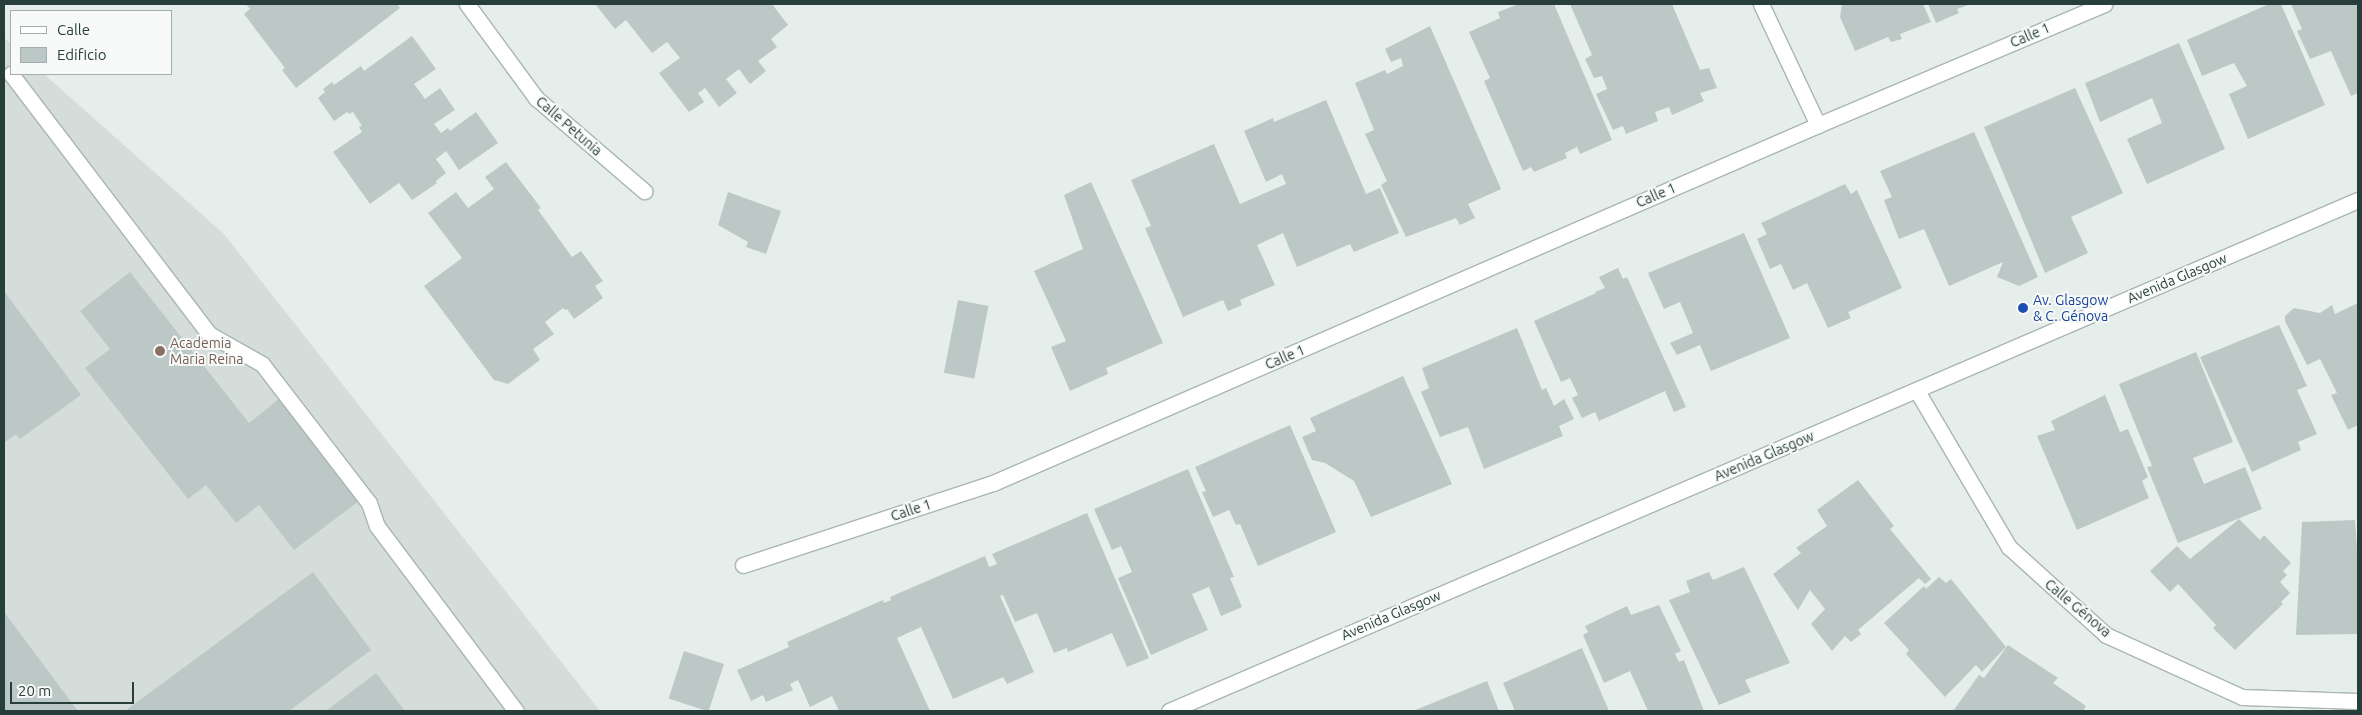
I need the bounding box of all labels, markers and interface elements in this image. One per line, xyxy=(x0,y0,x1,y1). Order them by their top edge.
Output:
legend xyxy=(10,10,172,75)
street label: Calle 1 xyxy=(2007,19,2053,51)
text: Calle xyxy=(57,21,90,38)
text: Edificio xyxy=(57,46,106,63)
street label: Calle Petunia xyxy=(533,93,605,159)
street label: Calle 1 xyxy=(1633,179,1679,211)
street label: Avenida Glasgow xyxy=(2125,249,2229,307)
place label: Av. Glasgow & C. Génova xyxy=(2033,292,2108,324)
marker: Av. Glasgow & C. Génova xyxy=(2017,302,2029,314)
place label: Academia Maria Reina xyxy=(170,335,243,368)
street label: Calle 1 xyxy=(1262,341,1308,373)
marker: Academia Maria Reina xyxy=(154,345,166,357)
street label: Avenida Glasgow xyxy=(1712,427,1816,485)
street label: Calle 1 xyxy=(888,496,934,524)
street label: Calle Génova xyxy=(2041,575,2115,641)
street label: Avenida Glasgow xyxy=(1339,586,1443,644)
scale bar xyxy=(12,672,136,704)
text: 20 m xyxy=(18,682,51,699)

